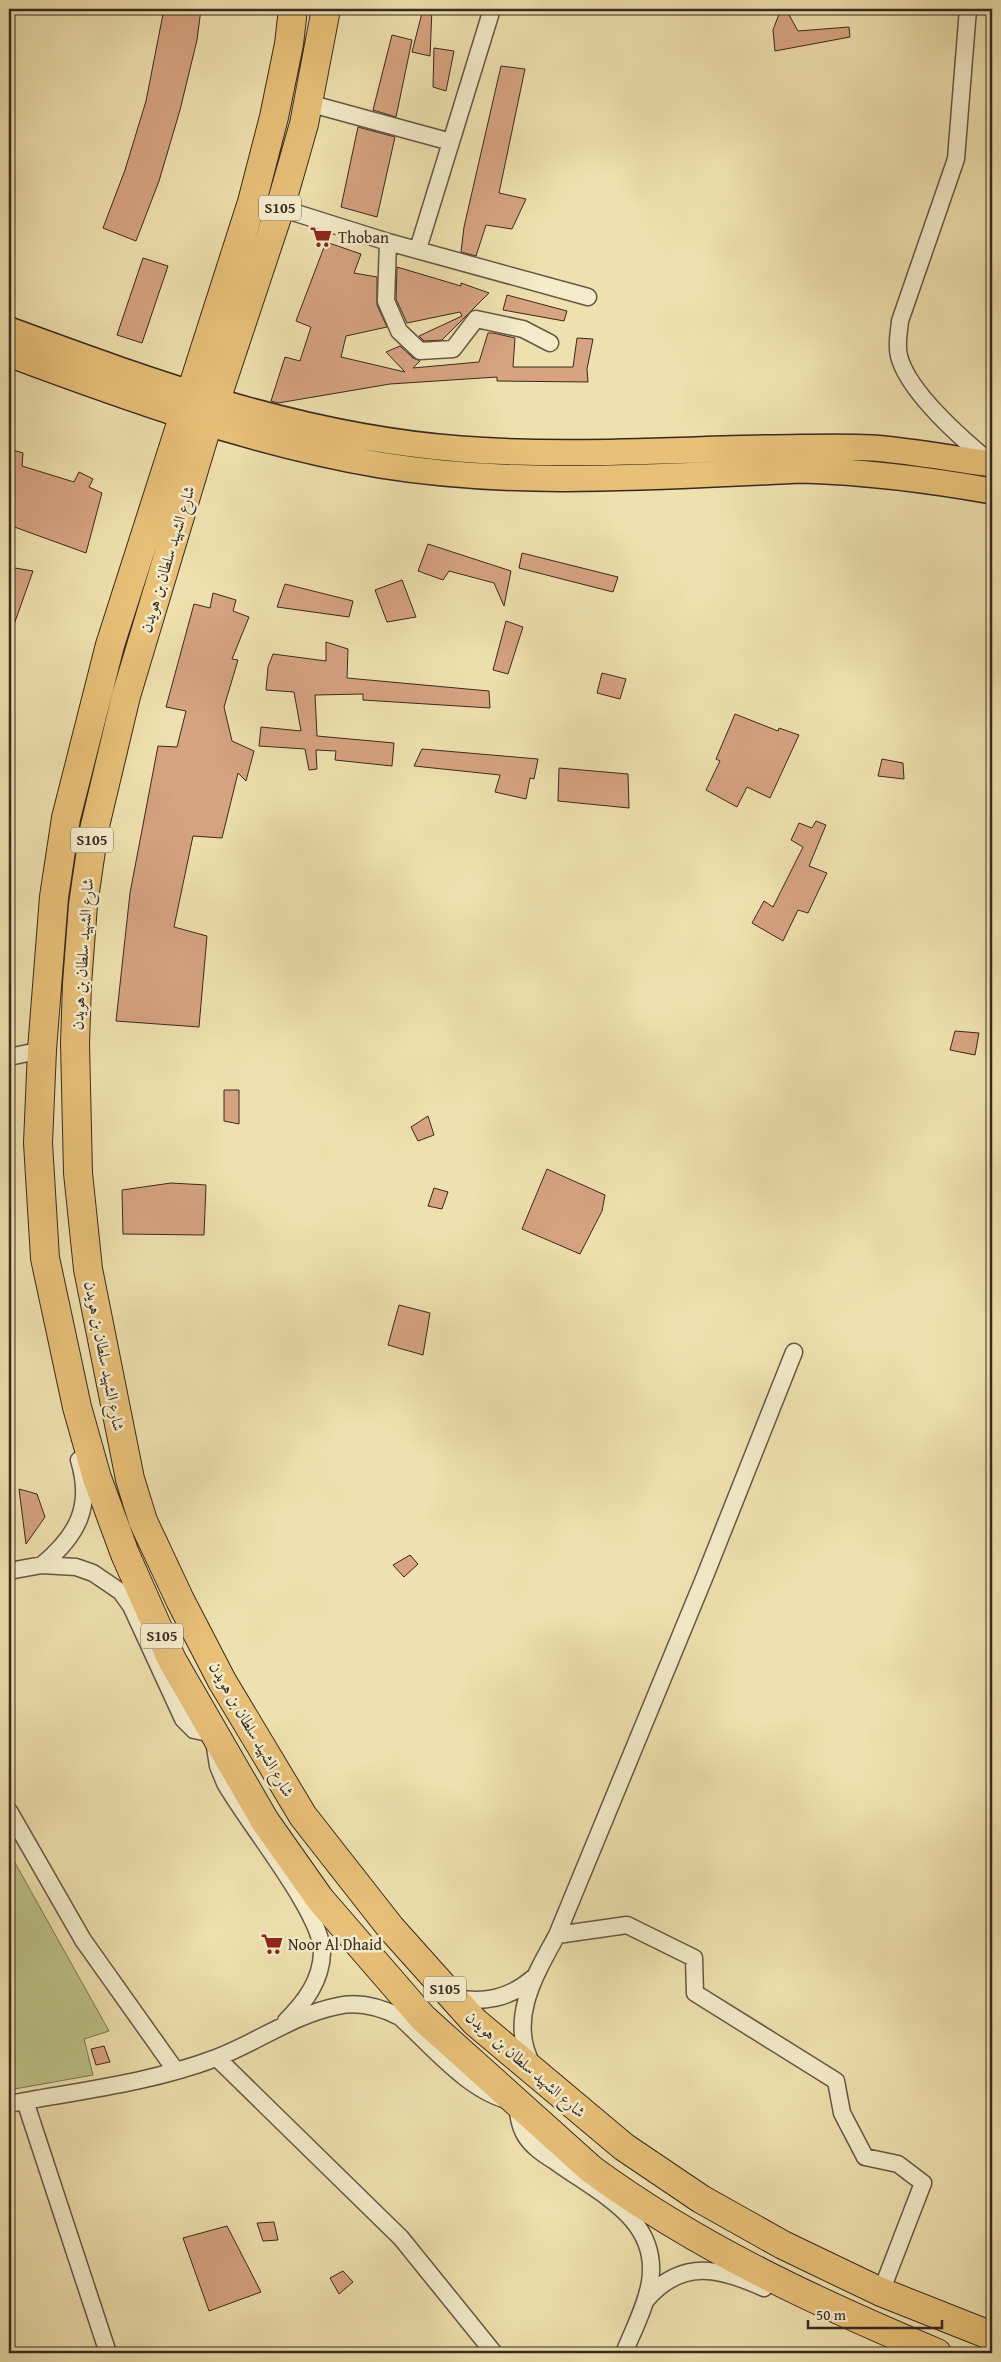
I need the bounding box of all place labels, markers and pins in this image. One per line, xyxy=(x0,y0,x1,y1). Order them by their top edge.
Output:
supermarket icon: Thoban xyxy=(308,224,334,250)
place label: Thoban xyxy=(338,225,389,249)
supermarket icon: Noor Al Dhaid xyxy=(259,1931,285,1957)
place label: Noor Al Dhaid xyxy=(288,1932,382,1956)

